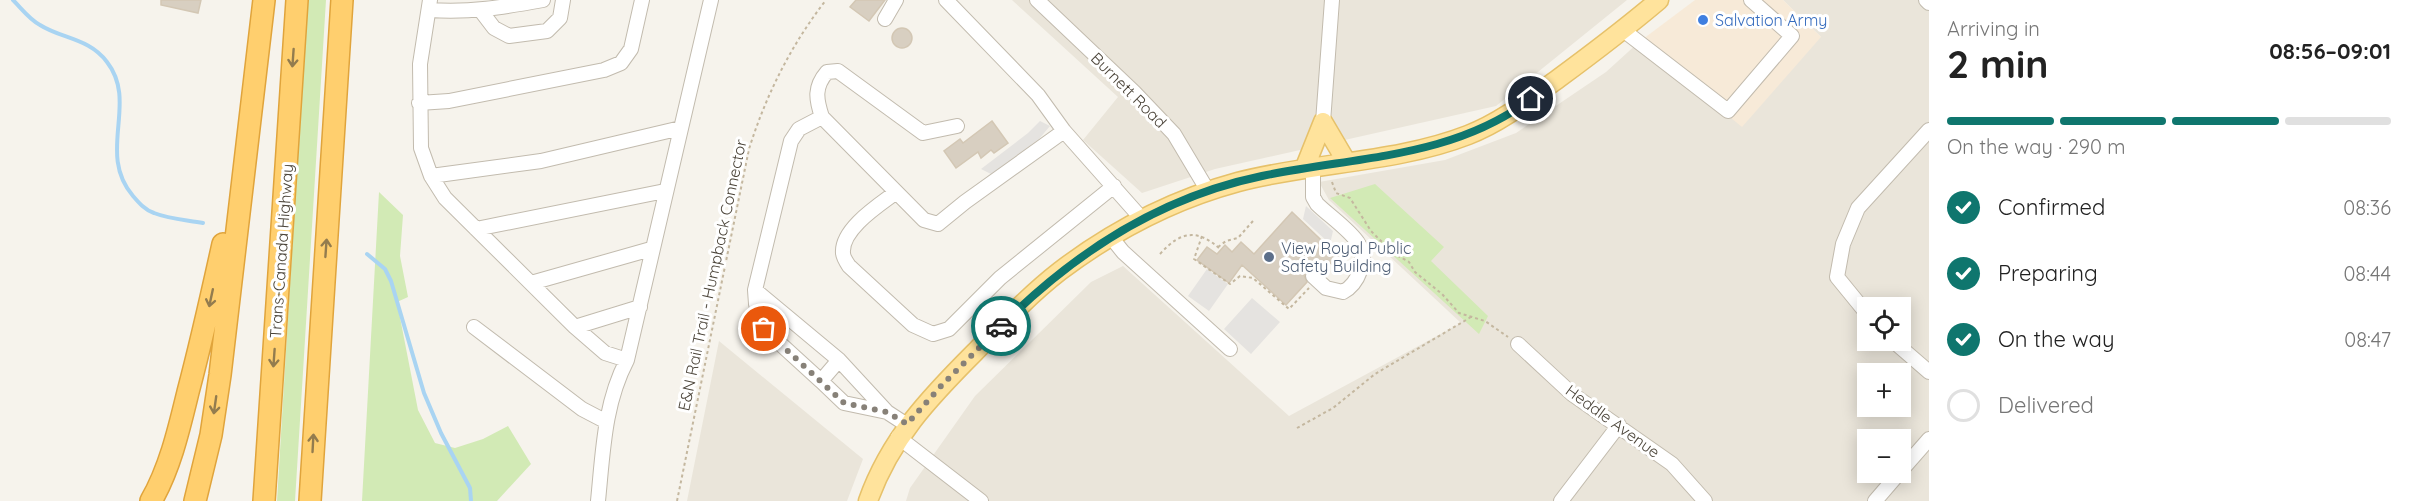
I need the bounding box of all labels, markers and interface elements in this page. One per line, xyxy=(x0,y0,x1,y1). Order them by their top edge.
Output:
place label: Salvation Army xyxy=(1715,10,1827,30)
marker: Salvation Army xyxy=(1696,13,1710,27)
text: Arriving in xyxy=(1947,16,2040,41)
text: 08:56–09:01 xyxy=(2269,37,2391,65)
text: 2 min xyxy=(1947,39,2049,88)
one-way arrow xyxy=(287,48,298,68)
street label: Burnett Road xyxy=(1087,48,1171,132)
pin xyxy=(1505,73,1556,124)
icon: home xyxy=(1514,82,1547,115)
text: On the way · 290 m xyxy=(1947,134,2126,159)
street label: E&N Rail Trail - Humpback Connector xyxy=(673,137,751,413)
street label: Trans-Canada Highway xyxy=(265,163,297,339)
icon: check xyxy=(1947,191,1980,224)
text: Confirmed xyxy=(1998,193,2105,221)
text: 08:36 xyxy=(2343,195,2391,220)
place label: View Royal Public Safety Building xyxy=(1281,238,1411,276)
one-way arrow xyxy=(321,239,332,258)
marker: View Royal Public Safety Building xyxy=(1262,250,1276,264)
icon: check xyxy=(1947,257,1980,290)
text: Preparing xyxy=(1998,259,2098,287)
text: 08:44 xyxy=(2343,261,2391,286)
one-way arrow xyxy=(205,288,217,307)
courier xyxy=(971,296,1031,356)
map controls xyxy=(1857,297,1911,483)
button: locate xyxy=(1857,297,1911,351)
pin xyxy=(738,303,789,354)
icon: car xyxy=(985,310,1018,343)
icon: bag xyxy=(747,312,780,345)
icon: check xyxy=(1947,323,1980,356)
text: On the way xyxy=(1998,325,2114,353)
text: 08:47 xyxy=(2344,327,2391,352)
one-way arrow xyxy=(268,347,279,367)
button: + xyxy=(1857,363,1911,417)
street label: Heddle Avenue xyxy=(1562,380,1664,462)
text: Delivered xyxy=(1998,391,2094,419)
one-way arrow xyxy=(210,394,221,414)
button: − xyxy=(1857,429,1911,483)
one-way arrow xyxy=(308,433,319,453)

